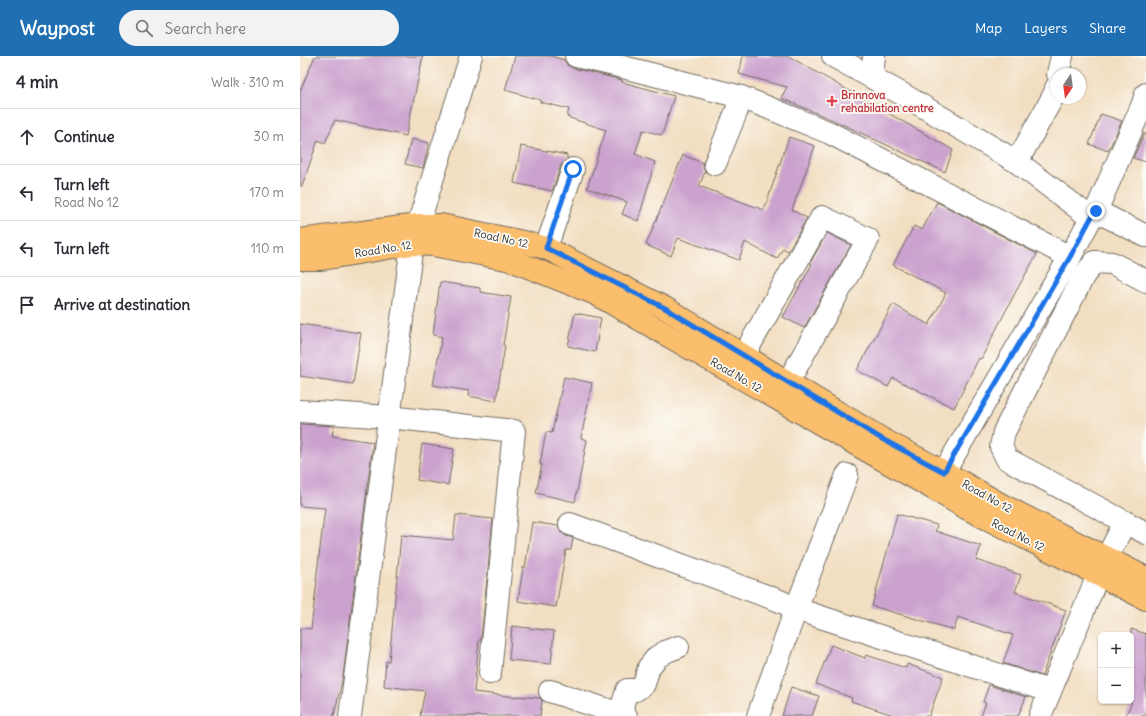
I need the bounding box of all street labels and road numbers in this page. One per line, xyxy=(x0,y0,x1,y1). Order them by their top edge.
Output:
street label: Road No 12 xyxy=(473,225,529,251)
street label: Road No. 12 xyxy=(354,238,412,260)
street label: Road No. 12 xyxy=(708,355,764,395)
street label: Road No 12 xyxy=(959,477,1015,515)
street label: Road No. 12 xyxy=(989,516,1047,554)

